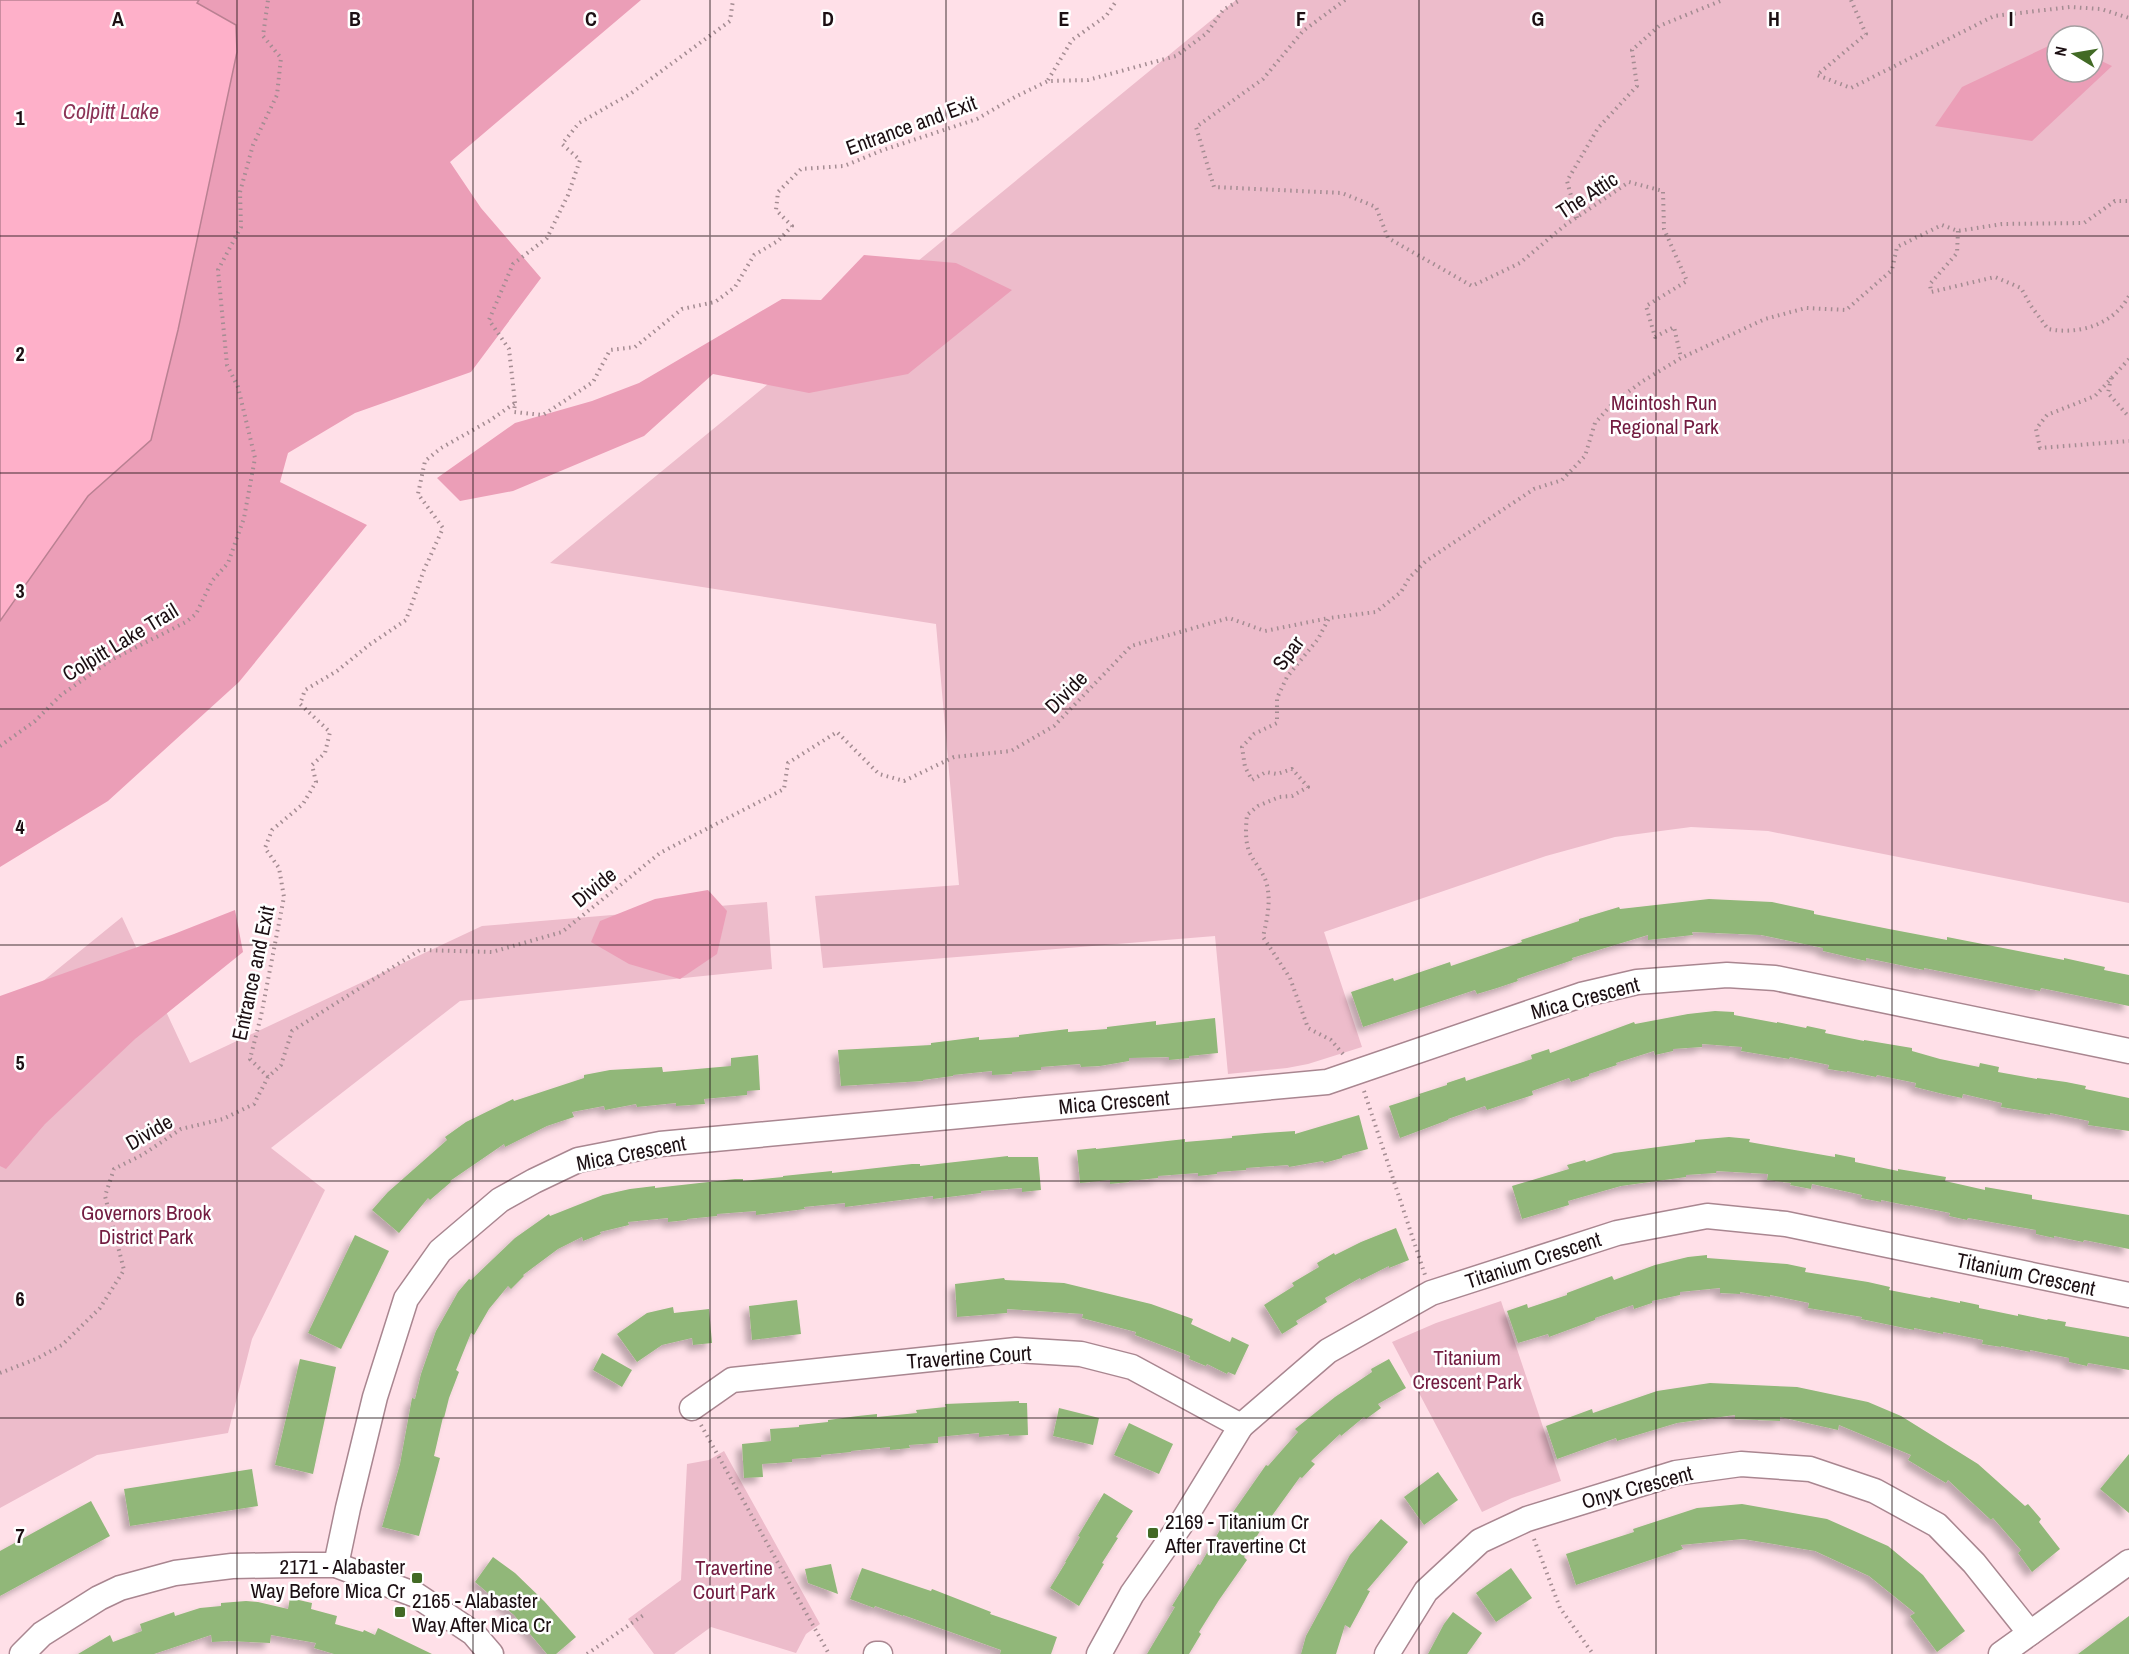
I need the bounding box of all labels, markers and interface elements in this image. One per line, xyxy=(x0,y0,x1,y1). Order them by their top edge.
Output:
text: A xyxy=(112,5,124,32)
text: B xyxy=(349,5,361,32)
text: C xyxy=(585,5,597,32)
text: D xyxy=(822,5,834,32)
text: E xyxy=(1059,5,1070,32)
text: F xyxy=(1296,5,1306,32)
text: G xyxy=(1532,5,1544,32)
text: H xyxy=(1768,5,1780,32)
text: I xyxy=(2009,5,2013,32)
north arrow xyxy=(2045,24,2105,84)
text: N xyxy=(2049,44,2072,58)
street label: Entrance and Exit xyxy=(842,88,980,162)
water label: Colpitt Lake xyxy=(63,96,159,126)
text: 1 xyxy=(15,104,25,131)
street label: The Attic xyxy=(1551,164,1623,226)
text: 2 xyxy=(15,340,25,367)
park label: Mcintosh Run Regional Park xyxy=(1609,388,1719,441)
text: 3 xyxy=(15,577,25,604)
street label: Colpitt Lake Trail xyxy=(57,596,183,688)
street label: Spar xyxy=(1265,630,1311,676)
street label: Divide xyxy=(1038,664,1094,720)
text: 4 xyxy=(15,813,25,840)
street label: Divide xyxy=(566,860,622,914)
street label: Entrance and Exit xyxy=(225,903,281,1043)
street label: Mica Crescent xyxy=(1528,970,1643,1026)
text: 5 xyxy=(15,1049,25,1076)
street label: Mica Crescent xyxy=(1057,1083,1171,1121)
street label: Divide xyxy=(120,1107,178,1157)
street label: Mica Crescent xyxy=(574,1128,688,1178)
park label: Governors Brook District Park xyxy=(81,1198,211,1251)
street label: Titanium Crescent xyxy=(1461,1224,1605,1296)
street label: Titanium Crescent xyxy=(1954,1245,2098,1303)
text: 6 xyxy=(15,1285,25,1312)
street label: Travertine Court xyxy=(906,1338,1032,1376)
park label: Titanium Crescent Park xyxy=(1412,1343,1522,1396)
street label: Onyx Crescent xyxy=(1578,1458,1696,1516)
place label: 2169 - Titanium Cr After Travertine Ct xyxy=(1164,1507,1309,1560)
text: 7 xyxy=(15,1522,25,1549)
marker: 2169 - Titanium Cr After Travertine Ct xyxy=(1146,1526,1160,1540)
place label: 2171 - Alabaster Way Before Mica Cr xyxy=(251,1552,405,1605)
park label: Travertine Court Park xyxy=(693,1553,776,1606)
marker: 2171 - Alabaster Way Before Mica Cr xyxy=(410,1571,424,1585)
place label: 2165 - Alabaster Way After Mica Cr xyxy=(412,1586,551,1639)
marker: 2165 - Alabaster Way After Mica Cr xyxy=(393,1605,407,1619)

